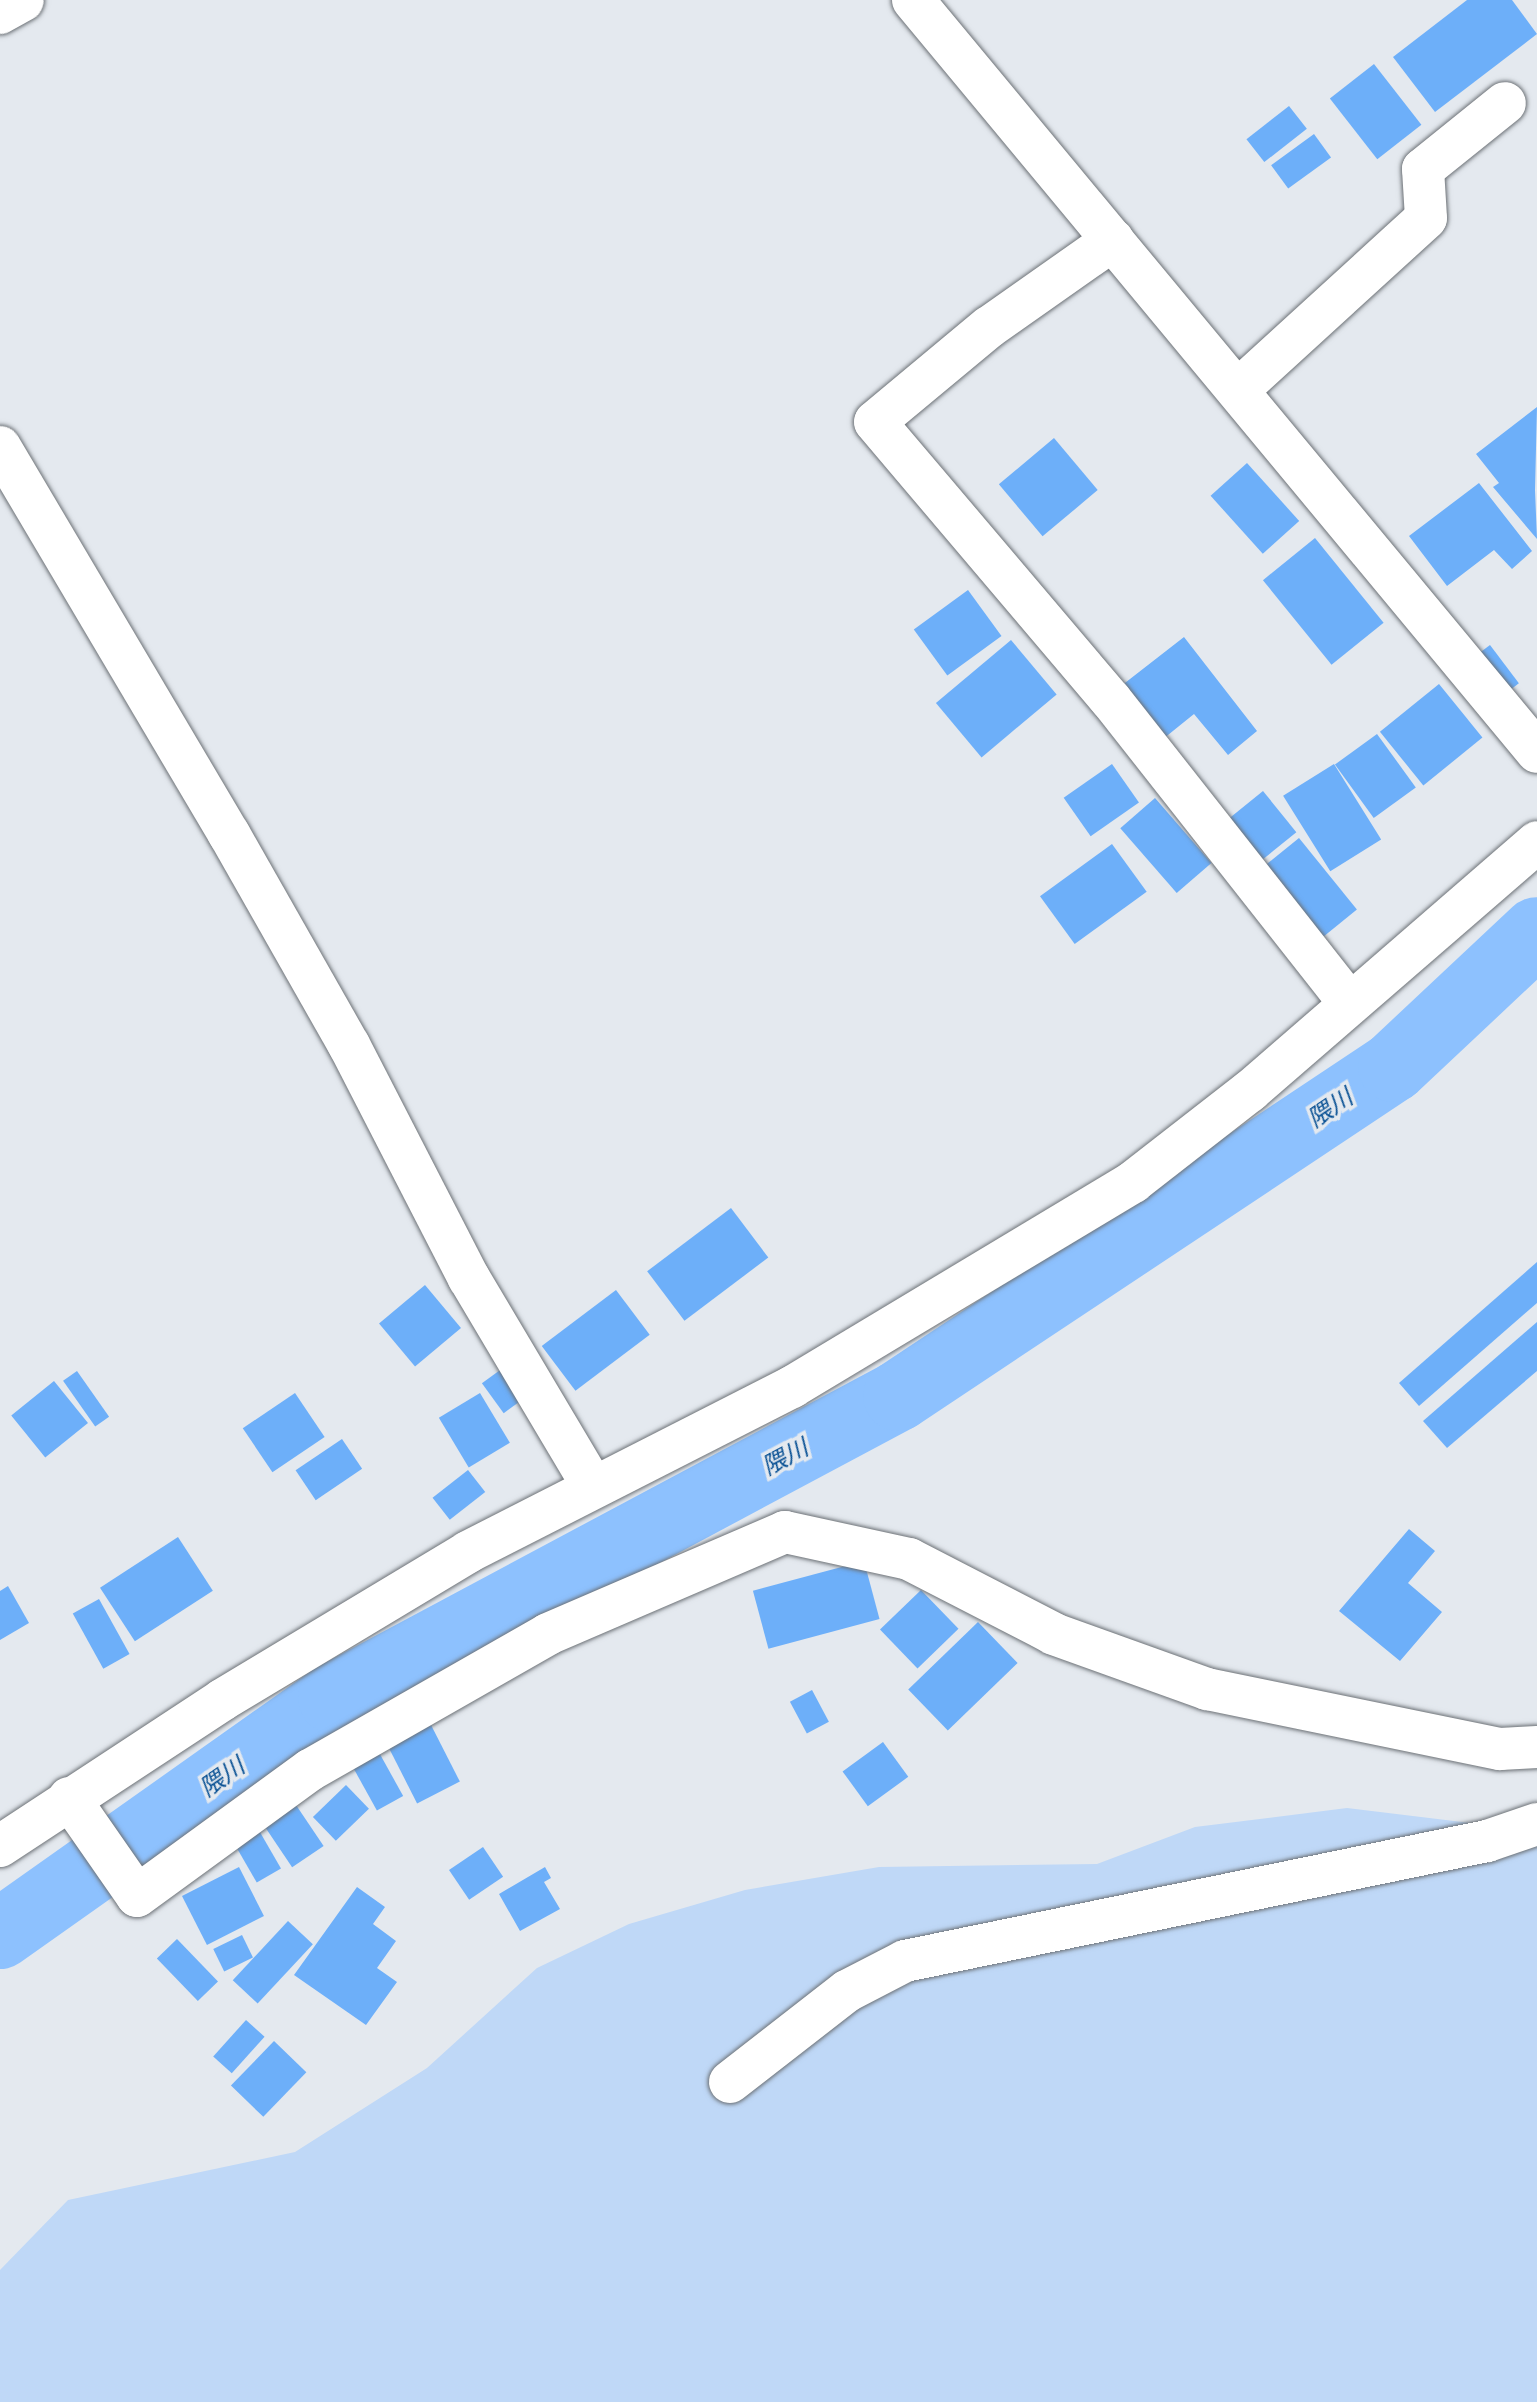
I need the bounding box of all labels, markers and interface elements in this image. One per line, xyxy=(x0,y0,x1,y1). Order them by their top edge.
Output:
water label: 隈川 xyxy=(1302,1083,1358,1133)
water label: 隈川 xyxy=(757,1433,813,1481)
water label: 隈川 xyxy=(194,1751,250,1803)

